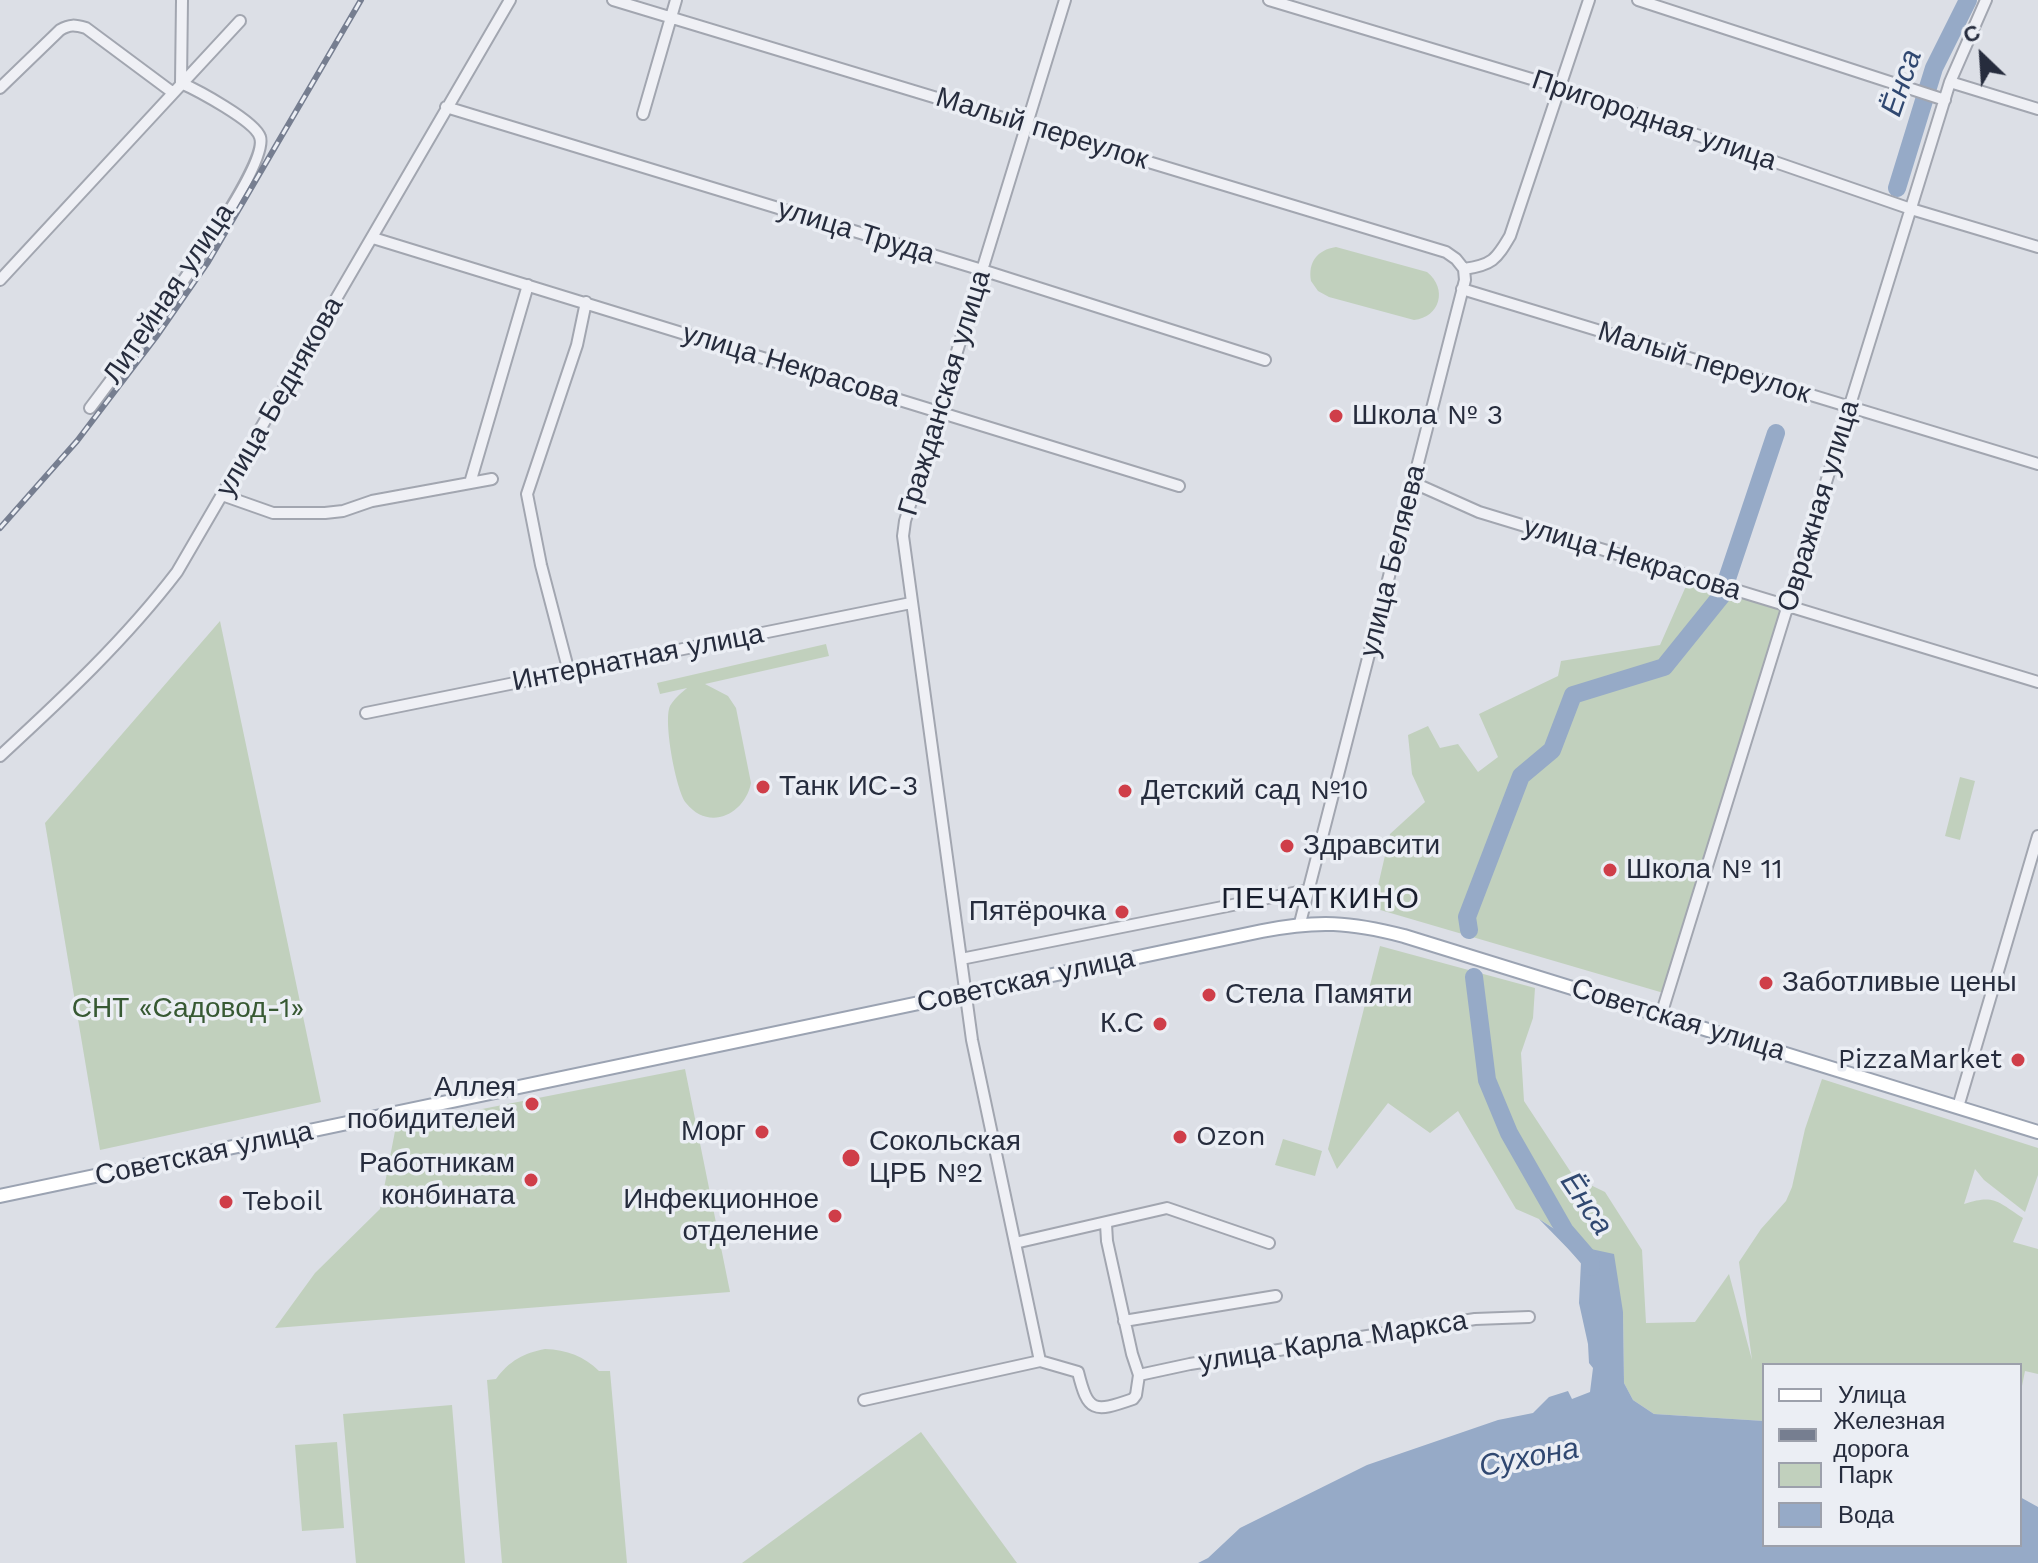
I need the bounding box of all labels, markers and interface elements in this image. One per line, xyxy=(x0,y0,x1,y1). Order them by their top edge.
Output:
north arrow xyxy=(1942,16,2022,96)
text: С xyxy=(1959,19,1984,48)
water label: Ёнса xyxy=(1874,45,1930,121)
street label: Пригородная улица xyxy=(1527,63,1781,179)
street label: Малый переулок xyxy=(932,81,1152,177)
street label: улица Труда xyxy=(773,192,939,272)
street label: Литейная улица xyxy=(96,197,242,391)
street label: Гражданская улица xyxy=(892,266,998,520)
street label: улица Беднякова xyxy=(209,291,351,503)
street label: Малый переулок xyxy=(1594,315,1814,411)
street label: улица Некрасова xyxy=(678,317,904,415)
street label: Овражная улица xyxy=(1771,396,1867,616)
place label: Школа № 3 xyxy=(1352,399,1503,433)
marker: Школа № 3 xyxy=(1327,407,1345,425)
street label: улица Беляева xyxy=(1353,461,1433,661)
street label: улица Некрасова xyxy=(1519,510,1745,608)
street label: Интернатная улица xyxy=(510,617,766,699)
place label: Танк ИС-3 xyxy=(779,770,918,804)
place label: Детский сад №10 xyxy=(1141,774,1369,808)
marker: Танк ИС-3 xyxy=(754,778,772,796)
marker: Детский сад №10 xyxy=(1116,782,1134,800)
place label: Здравсити xyxy=(1303,829,1440,863)
marker: Здравсити xyxy=(1278,837,1296,855)
place label: Школа № 11 xyxy=(1626,853,1783,887)
marker: Школа № 11 xyxy=(1601,861,1619,879)
district label: ПЕЧАТКИНО xyxy=(1221,881,1421,917)
place label: Пятёрочка xyxy=(969,895,1106,929)
marker: Пятёрочка xyxy=(1113,903,1131,921)
street label: Советская улица xyxy=(914,942,1138,1020)
place label: Заботливые цены xyxy=(1782,966,2017,1000)
street label: Советская улица xyxy=(1567,972,1789,1068)
marker: Заботливые цены xyxy=(1757,974,1775,992)
place label: Стела Памяти xyxy=(1225,978,1412,1012)
marker: Стела Памяти xyxy=(1200,986,1218,1004)
park label: СНТ «Садовод-1» xyxy=(72,992,304,1026)
place label: К.С xyxy=(1100,1007,1144,1041)
marker: К.С xyxy=(1151,1015,1169,1033)
place label: PizzaMarket xyxy=(1838,1043,2002,1077)
marker: PizzaMarket xyxy=(2009,1051,2027,1069)
place label: Аллея побидителей xyxy=(347,1071,516,1137)
marker: Аллея побидителей xyxy=(523,1095,541,1113)
street label: Советская улица xyxy=(92,1115,316,1193)
place label: Морг xyxy=(681,1115,746,1149)
place label: Ozon xyxy=(1196,1120,1266,1154)
marker: Морг xyxy=(753,1123,771,1141)
place label: Сокольская ЦРБ №2 xyxy=(869,1125,1021,1191)
marker: Ozon xyxy=(1171,1128,1189,1146)
place label: Работникам конбината xyxy=(359,1147,515,1213)
marker: Сокольская ЦРБ №2 xyxy=(840,1147,862,1169)
water label: Ёнса xyxy=(1552,1166,1620,1242)
marker: Работникам конбината xyxy=(522,1171,540,1189)
place label: Инфекционное отделение xyxy=(623,1183,819,1249)
place label: Teboil xyxy=(242,1185,322,1219)
marker: Teboil xyxy=(217,1193,235,1211)
marker: Инфекционное отделение xyxy=(826,1207,844,1225)
street label: улица Карла Маркса xyxy=(1196,1304,1470,1380)
legend xyxy=(1762,1363,2022,1547)
text: Улица xyxy=(1838,1381,1906,1409)
text: Железная дорога xyxy=(1833,1407,1945,1463)
water label: Сухона xyxy=(1476,1431,1582,1485)
text: Парк xyxy=(1838,1461,1892,1489)
text: Вода xyxy=(1838,1501,1894,1529)

